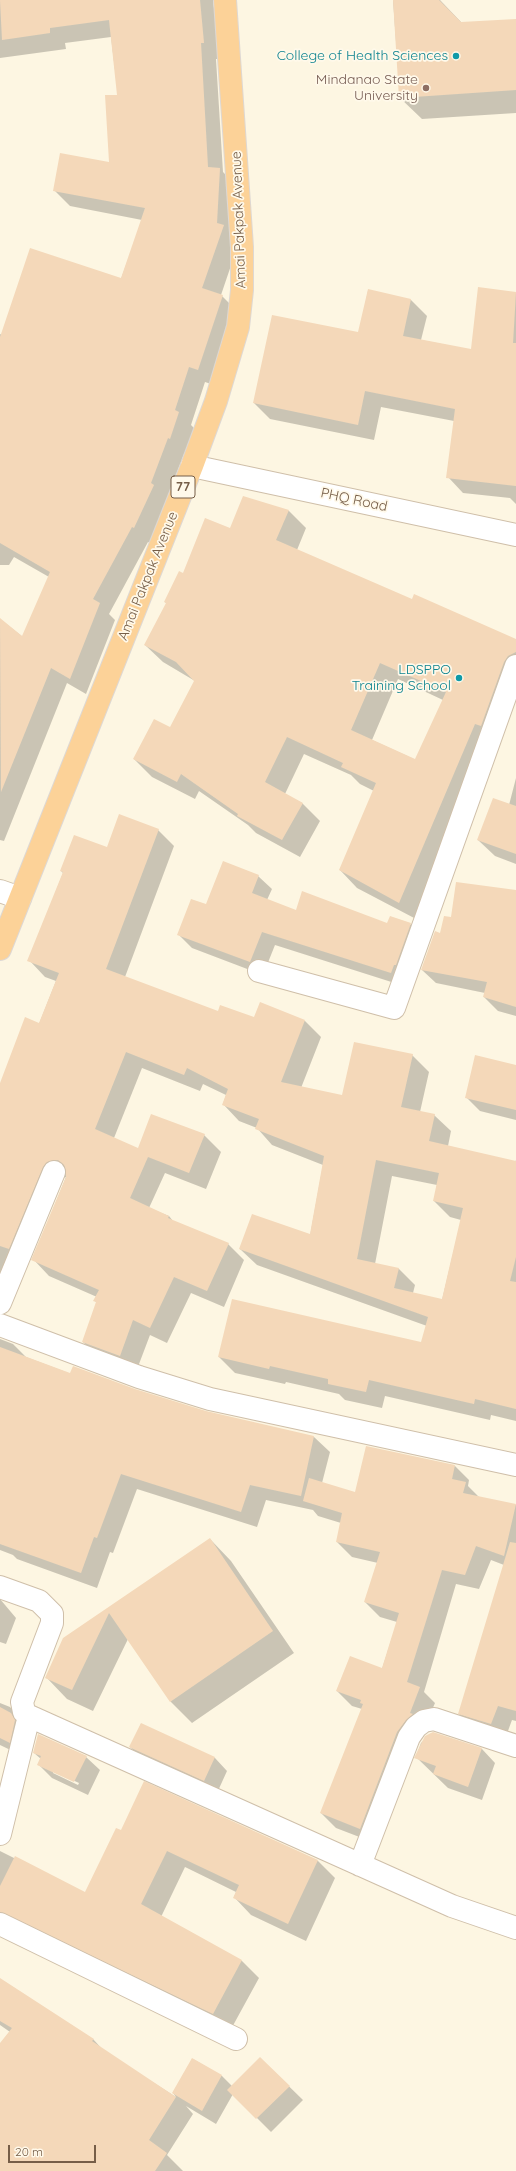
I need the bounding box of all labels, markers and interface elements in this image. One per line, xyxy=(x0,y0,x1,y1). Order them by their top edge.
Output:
place label: College of Health Sciences xyxy=(277,48,448,64)
marker: College of Health Sciences xyxy=(451,51,461,61)
place label: Mindanao State University xyxy=(316,72,418,104)
marker: Mindanao State University xyxy=(421,83,431,93)
street label: Amai Pakpak Avenue xyxy=(228,151,250,289)
road number: 77 xyxy=(171,476,195,498)
street label: PHQ Road xyxy=(319,485,389,515)
street label: Amai Pakpak Avenue xyxy=(114,509,182,643)
place label: LDSPPO Training School xyxy=(352,662,451,694)
marker: LDSPPO Training School xyxy=(454,673,464,683)
scale bar xyxy=(10,2137,98,2163)
text: 20 m xyxy=(15,2144,43,2159)

